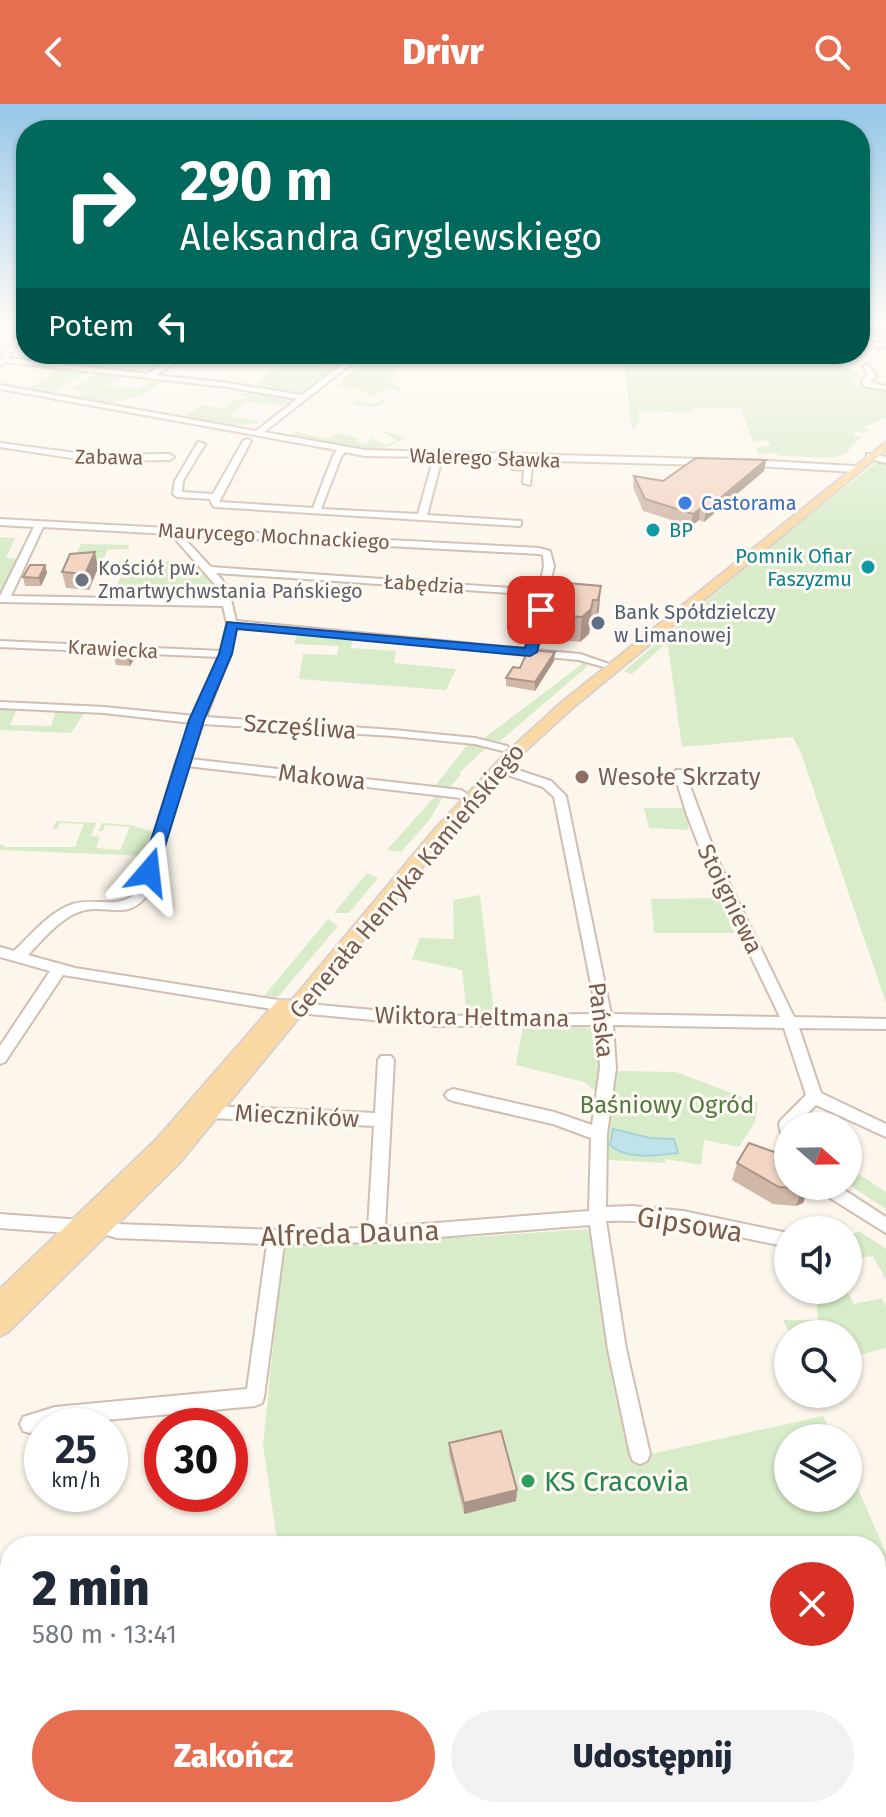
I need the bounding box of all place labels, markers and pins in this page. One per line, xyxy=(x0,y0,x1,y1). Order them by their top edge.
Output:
place label: Castorama xyxy=(701,491,797,515)
marker: Castorama xyxy=(676,494,694,512)
place label: BP xyxy=(669,518,693,542)
marker: BP xyxy=(644,521,662,539)
place label: Pomnik Ofiar Faszyzmu xyxy=(735,544,852,591)
place label: Kościół pw. Zmartwychwstania Pańskiego xyxy=(98,556,363,603)
marker: Pomnik Ofiar Faszyzmu xyxy=(859,558,877,576)
marker: Kościół pw. Zmartwychwstania Pańskiego xyxy=(73,571,91,589)
pin xyxy=(507,576,575,644)
place label: Bank Spółdzielczy w Limanowej xyxy=(614,600,776,647)
marker: Bank Spółdzielczy w Limanowej xyxy=(589,614,607,632)
place label: Wesołe Skrzaty xyxy=(598,763,761,791)
marker: Wesołe Skrzaty xyxy=(573,768,591,786)
place label: KS Cracovia xyxy=(544,1465,689,1498)
marker: KS Cracovia xyxy=(519,1472,537,1490)

